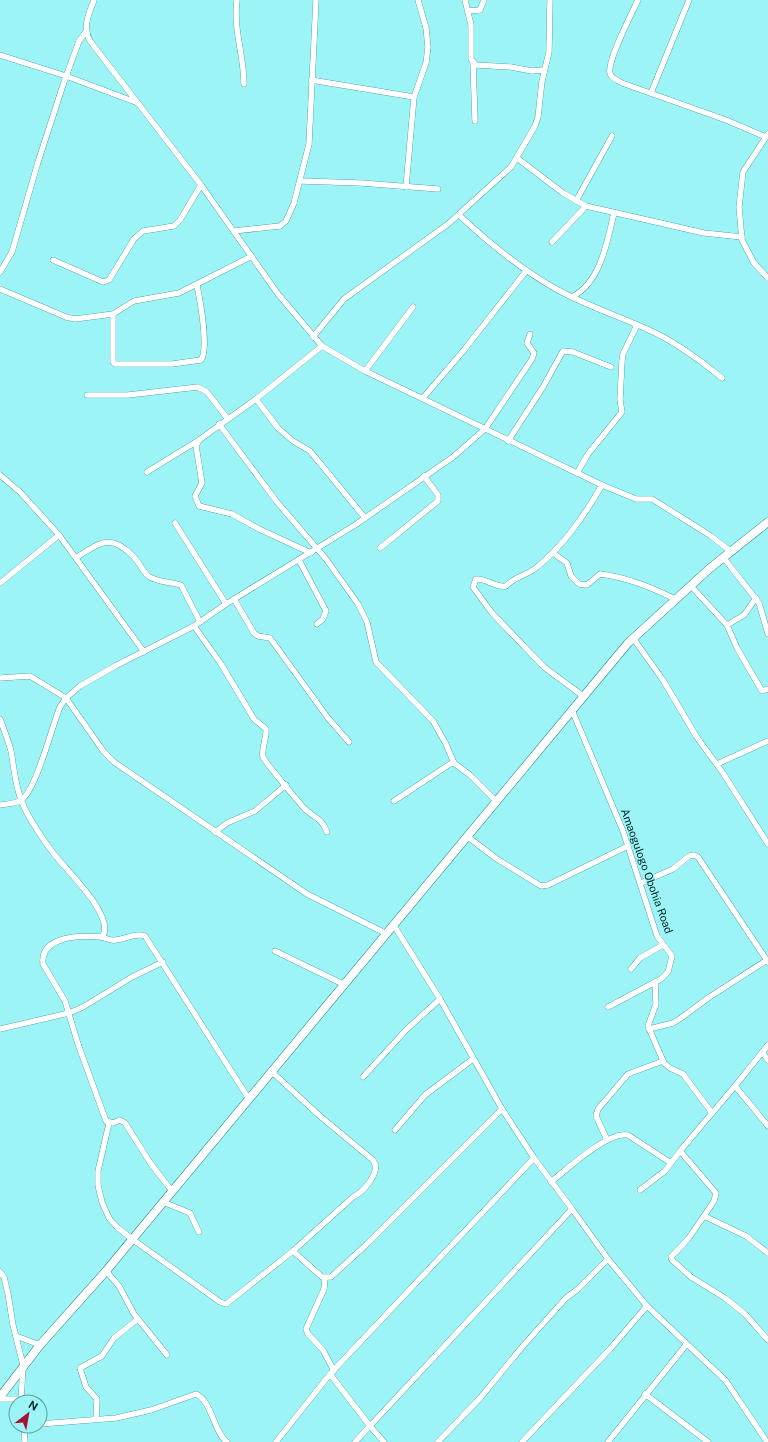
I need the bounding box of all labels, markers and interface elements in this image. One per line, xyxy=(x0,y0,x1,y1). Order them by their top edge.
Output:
street label: Amaogulogo Obohia Road xyxy=(619,807,675,935)
north arrow xyxy=(8,1394,48,1434)
text: N xyxy=(26,1398,40,1413)

